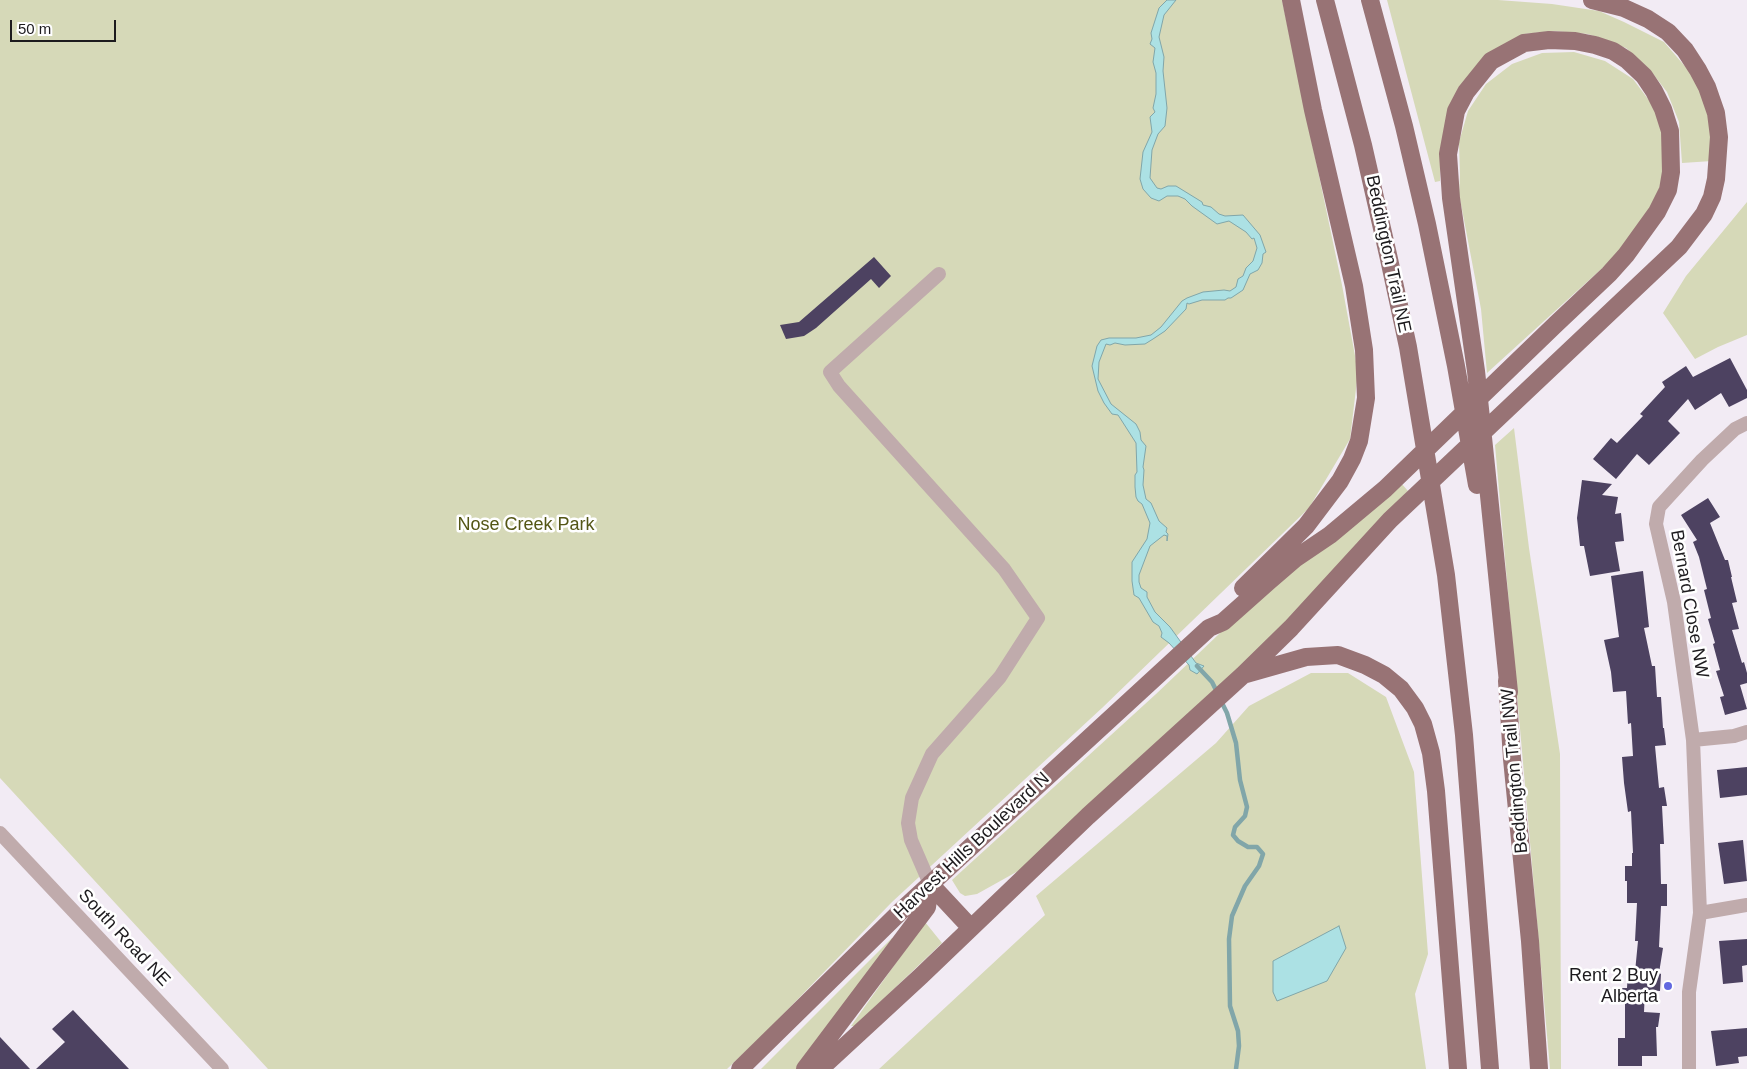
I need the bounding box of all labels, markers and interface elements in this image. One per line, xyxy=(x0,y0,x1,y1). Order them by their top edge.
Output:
scale bar xyxy=(12,10,119,42)
text: 50 m xyxy=(18,20,51,37)
street label: Beddington Trail NE xyxy=(1361,173,1415,335)
park label: Nose Creek Park xyxy=(457,514,595,536)
street label: Bernard Close NW xyxy=(1665,528,1713,680)
street label: Beddington Trail NW xyxy=(1497,688,1533,854)
street label: Harvest Hills Boulevard N xyxy=(890,768,1054,924)
street label: South Road NE xyxy=(73,885,175,991)
place label: Rent 2 Buy Alberta xyxy=(1569,965,1658,1008)
marker: Rent 2 Buy Alberta xyxy=(1662,980,1674,992)

